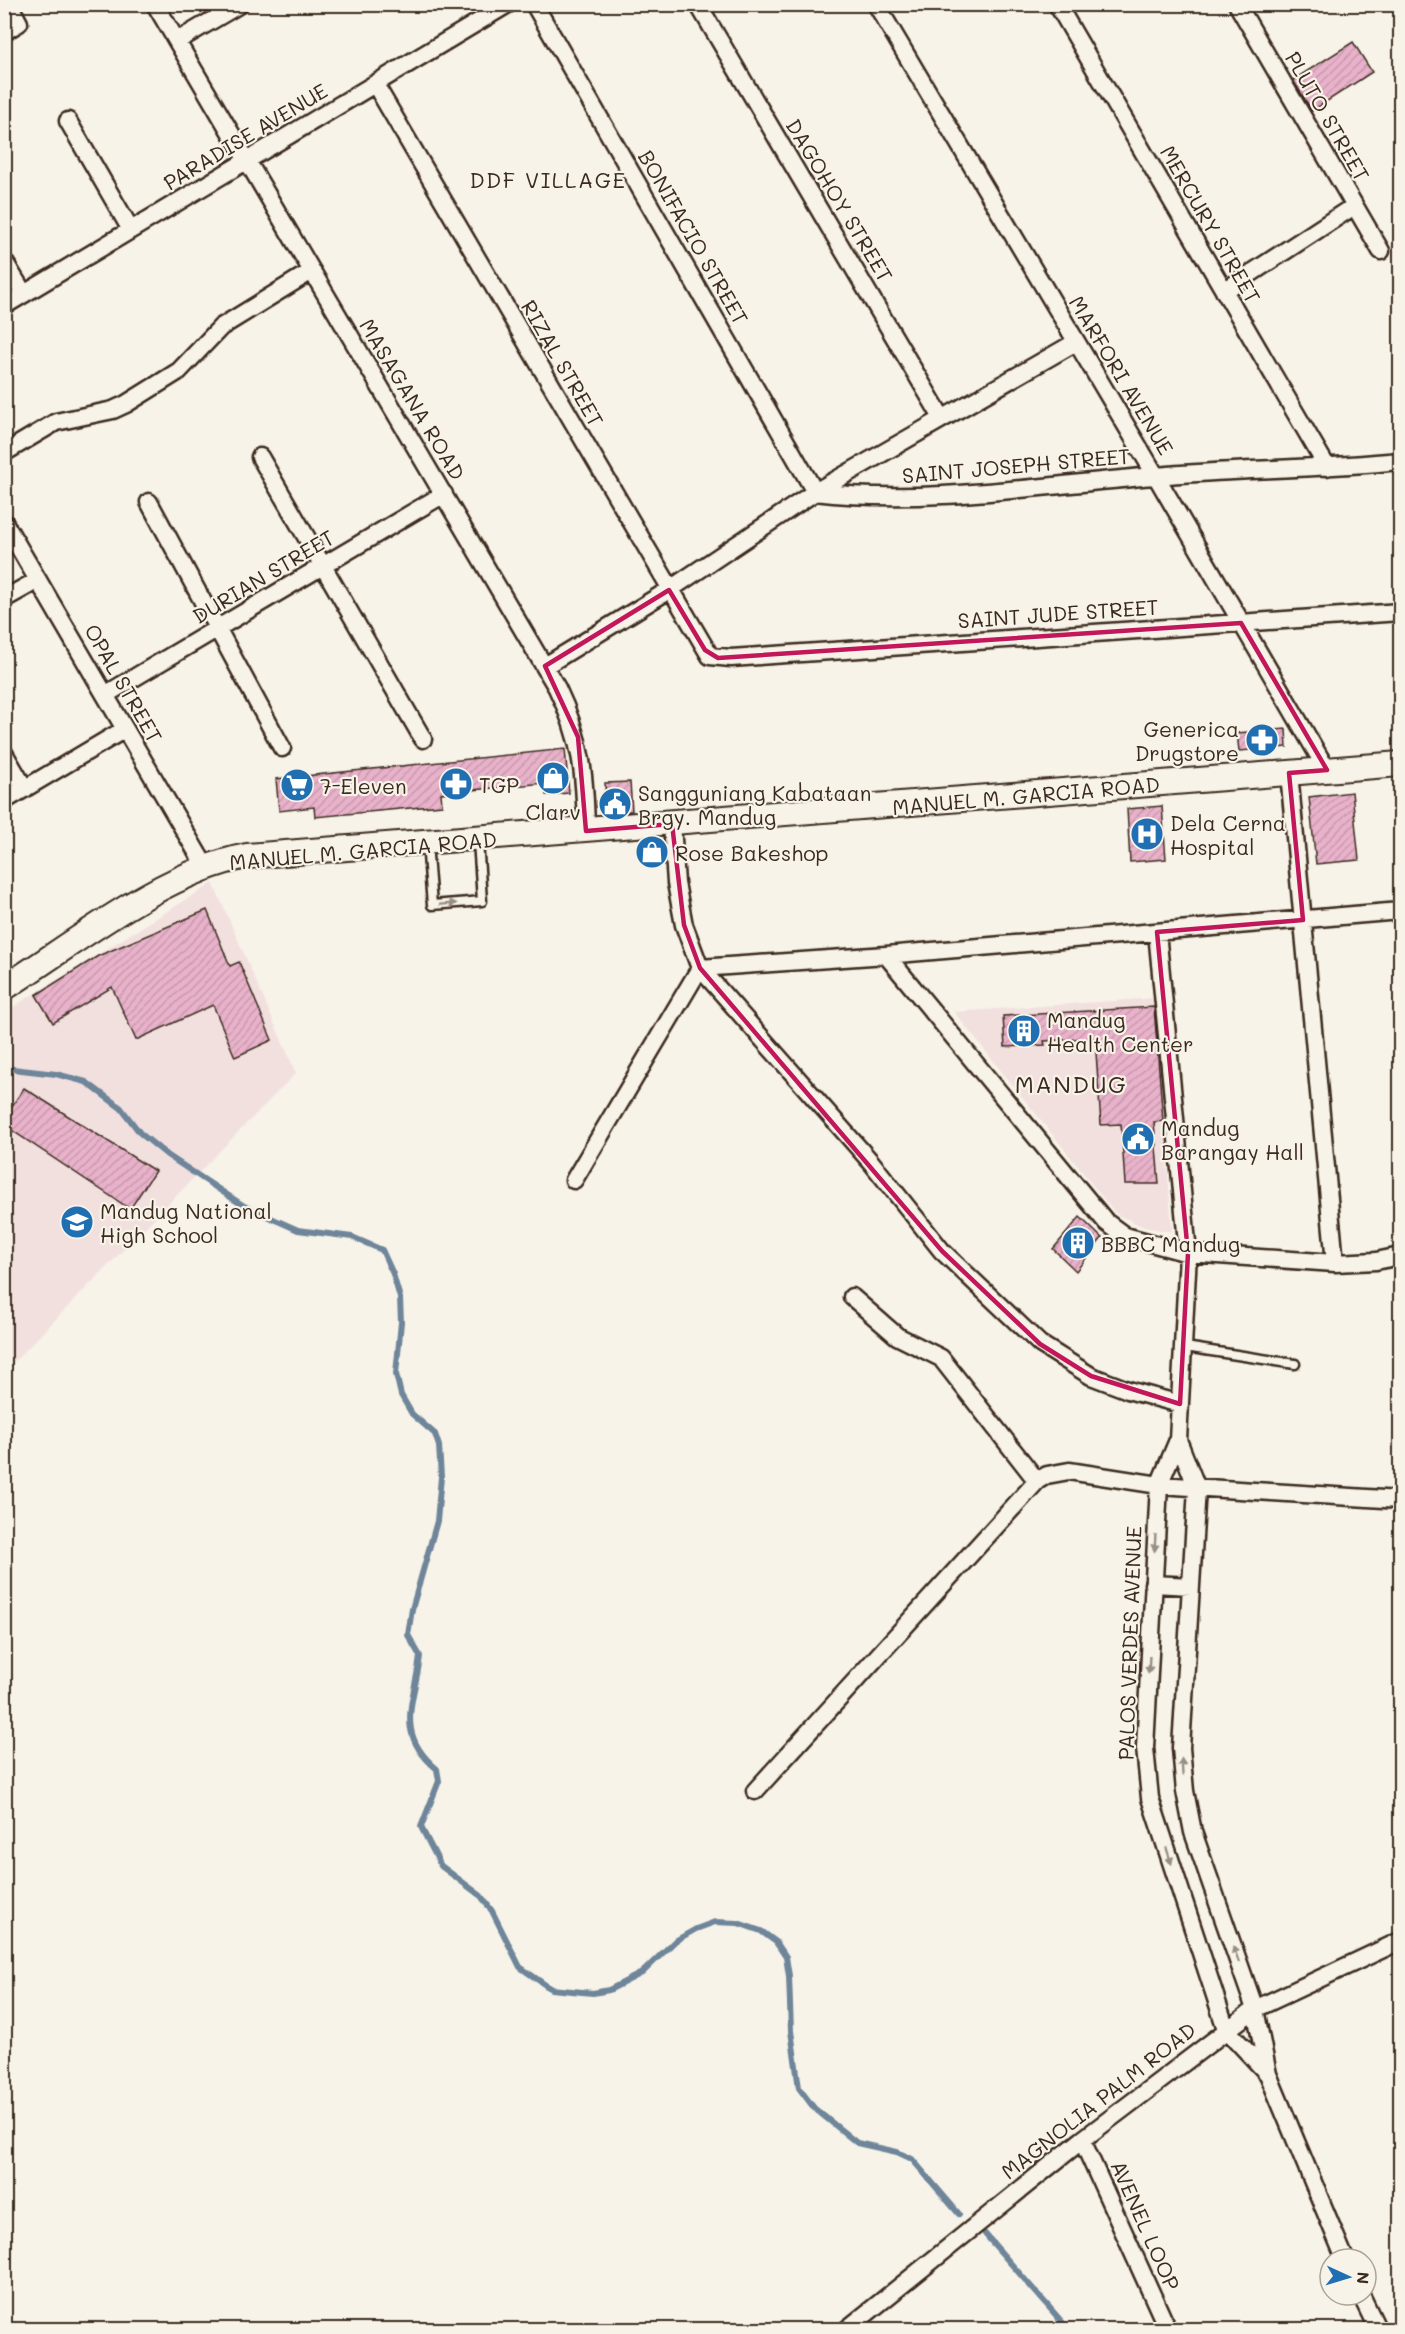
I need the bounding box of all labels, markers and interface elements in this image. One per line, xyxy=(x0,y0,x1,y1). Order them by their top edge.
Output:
street label: PLUTO STREET xyxy=(1280,46,1376,186)
street label: PARADISE AVENUE xyxy=(158,76,332,196)
street label: DAGOHOY STREET xyxy=(781,113,899,287)
street label: MERCURY STREET xyxy=(1155,140,1267,308)
street label: BONIFACIO STREET xyxy=(633,145,755,329)
district label: DDF VILLAGE xyxy=(469,165,627,194)
street label: MARFORI AVENUE xyxy=(1064,291,1180,459)
street label: RIZAL STREET xyxy=(516,295,610,431)
street label: MASAGANA ROAD xyxy=(354,313,472,485)
street label: SAINT JOSEPH STREET xyxy=(901,442,1131,488)
street label: DURIAN STREET xyxy=(187,523,339,629)
street label: SAINT JUDE STREET xyxy=(957,593,1159,633)
street label: OPAL STREET xyxy=(79,619,169,747)
place label: Generica Drugstore xyxy=(1135,715,1239,766)
pharmacy icon: Generica Drugstore xyxy=(1244,722,1280,758)
shop icon: Clarv xyxy=(535,760,571,796)
pharmacy icon: TGP xyxy=(438,766,474,802)
supermarket icon: 7-Eleven xyxy=(279,767,315,803)
street label: MANUEL M. GARCIA ROAD xyxy=(891,770,1161,820)
place label: TGP xyxy=(479,771,519,798)
place label: 7-Eleven xyxy=(320,772,407,799)
place label: Sangguniang Kabataan Brgy. Mandug xyxy=(638,779,871,830)
public building icon: Sangguniang Kabataan Brgy. Mandug xyxy=(597,786,633,822)
place label: Clarv xyxy=(526,798,581,825)
place label: Dela Cerna Hospital xyxy=(1170,809,1286,860)
hospital icon: Dela Cerna Hospital xyxy=(1129,816,1165,852)
street label: MANUEL M. GARCIA ROAD xyxy=(228,825,498,875)
shop icon: Rose Bakeshop xyxy=(634,834,670,870)
place label: Rose Bakeshop xyxy=(675,839,829,866)
one-way arrow xyxy=(439,899,458,908)
place label: Mandug Health Center xyxy=(1047,1006,1194,1057)
building icon: Mandug Health Center xyxy=(1006,1013,1042,1049)
district label: MANDUG xyxy=(1015,1068,1127,1099)
place label: Mandug Barangay Hall xyxy=(1161,1114,1304,1165)
public building icon: Mandug Barangay Hall xyxy=(1120,1121,1156,1157)
place label: Mandug National High School xyxy=(100,1197,272,1248)
school or university icon: Mandug National High School xyxy=(59,1204,95,1240)
building icon: BBBC Mandug xyxy=(1060,1225,1096,1261)
place label: BBBC Mandug xyxy=(1101,1230,1240,1257)
street label: PALOS VERDES AVENUE xyxy=(1111,1525,1147,1761)
one-way arrow xyxy=(1151,1534,1160,1553)
one-way arrow xyxy=(1144,1655,1153,1674)
one-way arrow xyxy=(1178,1758,1187,1777)
one-way arrow xyxy=(1165,1847,1175,1865)
one-way arrow xyxy=(1230,1945,1240,1963)
street label: MAGNOLIA PALM ROAD xyxy=(995,2016,1201,2184)
street label: AVENEL LOOP xyxy=(1105,2156,1187,2294)
north arrow xyxy=(1318,2247,1378,2307)
text: N xyxy=(1353,2271,1374,2285)

